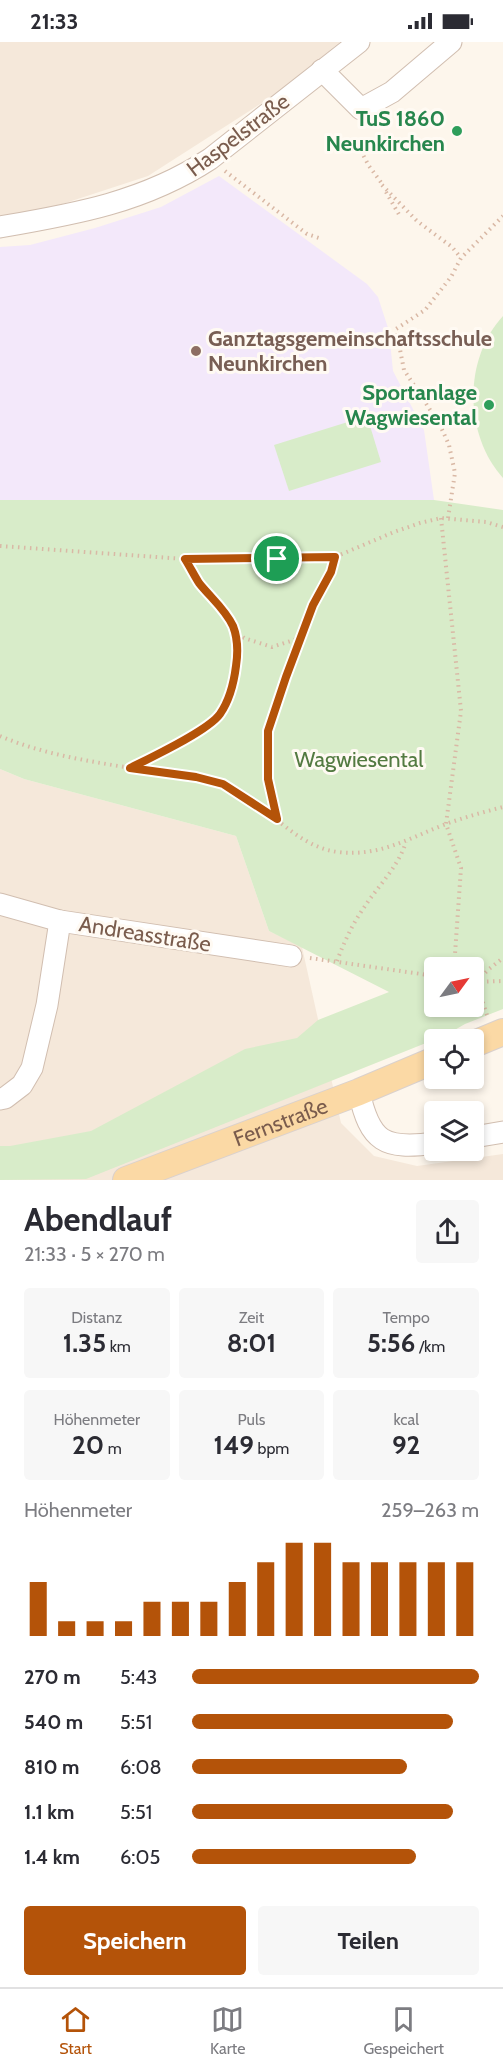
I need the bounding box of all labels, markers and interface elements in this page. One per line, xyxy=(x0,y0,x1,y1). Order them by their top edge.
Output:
text: 21:33 xyxy=(30,8,78,35)
street label: Haspelstraße xyxy=(181,88,295,182)
place label: TuS 1860 Neunkirchen xyxy=(326,105,445,157)
marker: TuS 1860 Neunkirchen xyxy=(450,124,464,138)
place label: Ganztagsgemeinschaftsschule Neunkirchen xyxy=(208,325,492,377)
marker: Ganztagsgemeinschaftsschule Neunkirchen xyxy=(189,344,203,358)
place label: Sportanlage Wagwiesental xyxy=(345,379,477,431)
marker: Sportanlage Wagwiesental xyxy=(482,398,496,412)
pin xyxy=(251,533,302,584)
icon: arrive xyxy=(260,542,293,575)
park label: Wagwiesental xyxy=(295,746,424,773)
street label: Andreasstraße xyxy=(77,910,213,958)
north arrow xyxy=(424,957,484,1017)
map controls xyxy=(424,957,484,1161)
button: locate xyxy=(424,1029,484,1089)
street label: Fernstraße xyxy=(229,1092,331,1152)
button: layers xyxy=(424,1101,484,1161)
text: Abendlauf xyxy=(24,1199,172,1239)
button: share xyxy=(416,1200,479,1263)
text: 21:33 · 5 × 270 m xyxy=(24,1242,165,1266)
text: Distanz xyxy=(71,1308,122,1327)
text: Zeit xyxy=(239,1308,264,1327)
text: Tempo xyxy=(383,1308,430,1327)
text: 1.35 xyxy=(63,1327,106,1359)
text: 8:01 xyxy=(227,1327,276,1359)
text: 5:56 xyxy=(367,1327,415,1359)
text: km xyxy=(106,1337,131,1356)
text: /km xyxy=(415,1337,445,1356)
text: Höhenmeter xyxy=(54,1410,140,1429)
text: Puls xyxy=(238,1410,265,1429)
text: kcal xyxy=(393,1410,419,1429)
text: 20 xyxy=(72,1429,104,1461)
text: 149 xyxy=(214,1429,254,1461)
text: 92 xyxy=(392,1429,420,1461)
text: m xyxy=(104,1439,122,1458)
text: bpm xyxy=(254,1439,289,1458)
text: Höhenmeter xyxy=(24,1498,132,1522)
text: 259–263 m xyxy=(381,1498,479,1522)
text: 270 m xyxy=(24,1665,81,1689)
text: 5:43 xyxy=(120,1665,157,1689)
text: 540 m xyxy=(24,1710,83,1734)
text: 5:51 xyxy=(120,1710,152,1734)
text: 810 m xyxy=(24,1755,79,1779)
text: 6:08 xyxy=(120,1755,162,1779)
text: 1.1 km xyxy=(24,1800,74,1824)
text: 5:51 xyxy=(120,1800,152,1824)
text: 1.4 km xyxy=(24,1845,80,1869)
text: 6:05 xyxy=(120,1845,160,1869)
button: Speichern xyxy=(24,1906,246,1975)
button: Teilen xyxy=(258,1906,479,1975)
tab: Start xyxy=(59,2003,92,2058)
tab: Karte xyxy=(210,2003,245,2058)
tab: Gespeichert xyxy=(363,2003,444,2058)

